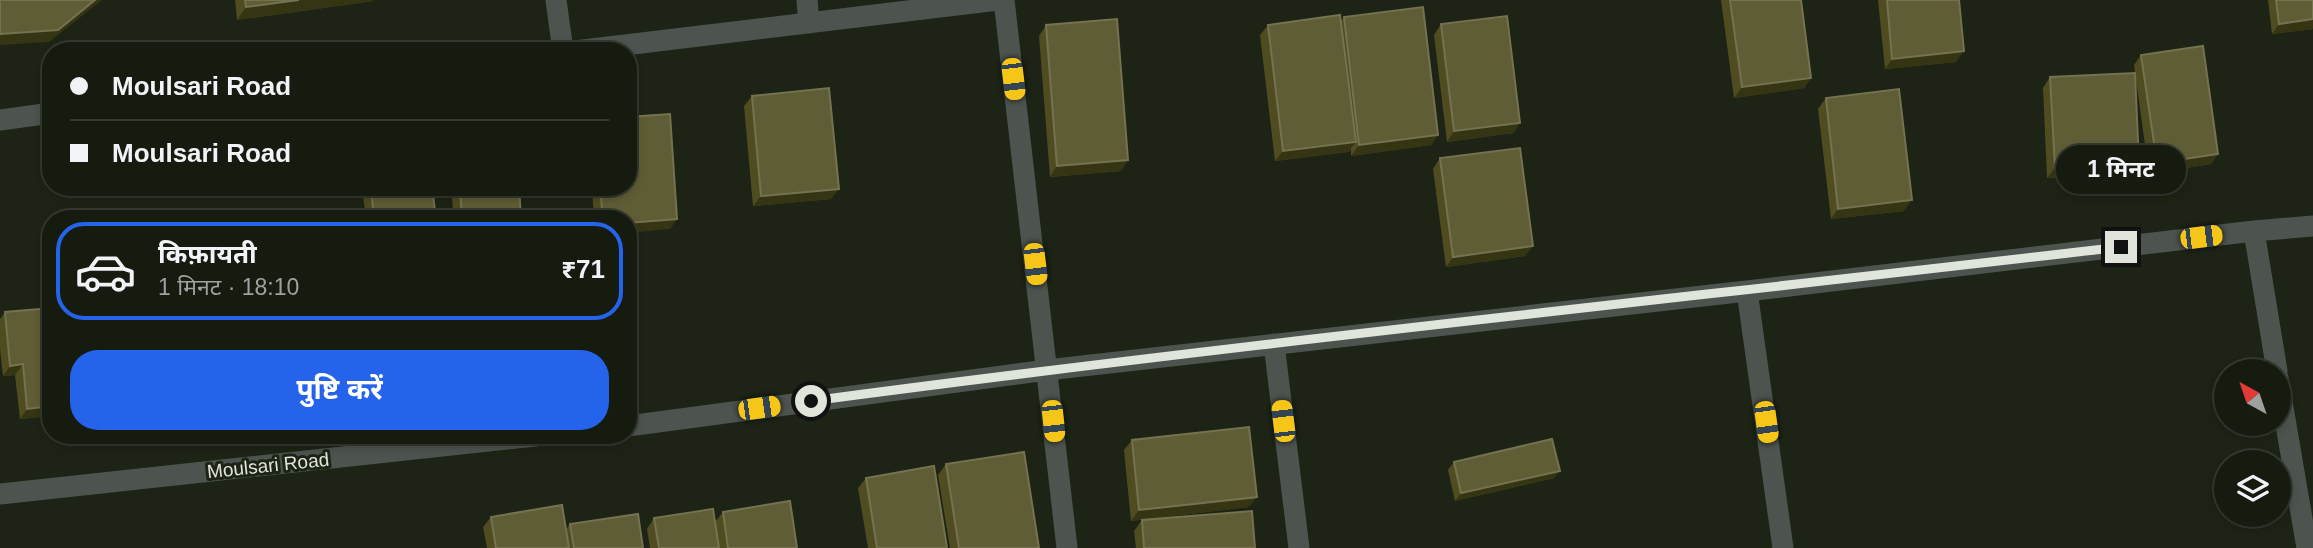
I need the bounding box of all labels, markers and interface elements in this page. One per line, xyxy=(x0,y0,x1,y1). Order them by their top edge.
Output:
car xyxy=(1001,57,1026,101)
text: Moulsari Road xyxy=(112,71,291,101)
text: Moulsari Road xyxy=(112,138,291,168)
callout: 1 मिनट xyxy=(2056,146,2186,194)
text: 1 मिनट xyxy=(2087,156,2155,182)
car xyxy=(2179,224,2224,250)
route end xyxy=(2105,231,2137,263)
text: किफ़ायती xyxy=(158,239,257,269)
icon: car xyxy=(74,240,137,303)
car xyxy=(1023,242,1048,286)
text: ₹71 xyxy=(561,254,605,284)
text: 1 मिनट · 18:10 xyxy=(158,274,299,300)
button: पुष्टि करें xyxy=(70,350,609,430)
north arrow xyxy=(2214,359,2291,436)
map controls xyxy=(2214,359,2291,527)
route start xyxy=(795,385,827,417)
car xyxy=(737,395,782,421)
car xyxy=(1041,399,1066,443)
car xyxy=(1271,399,1296,443)
car xyxy=(1753,400,1780,444)
street label: Moulsari Road xyxy=(206,449,330,482)
button: layers xyxy=(2214,450,2291,527)

